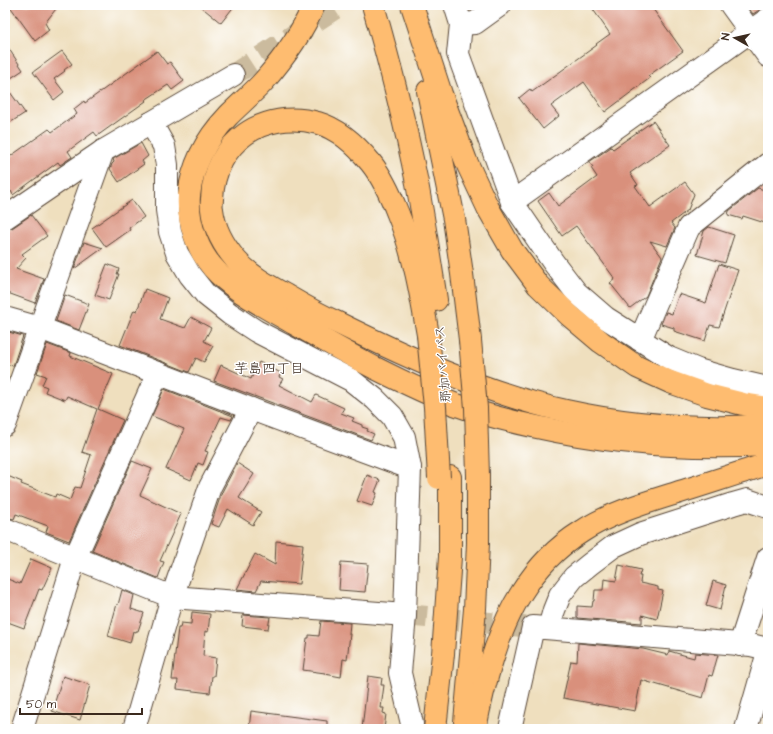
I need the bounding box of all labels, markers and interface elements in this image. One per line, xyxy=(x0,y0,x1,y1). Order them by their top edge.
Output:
north arrow xyxy=(715,18,755,58)
text: N xyxy=(718,32,734,41)
street label: 那加バイパス xyxy=(431,324,455,404)
district label: 芋島四丁目 xyxy=(234,359,304,379)
scale bar xyxy=(20,690,142,716)
text: 50 m xyxy=(26,696,57,713)

